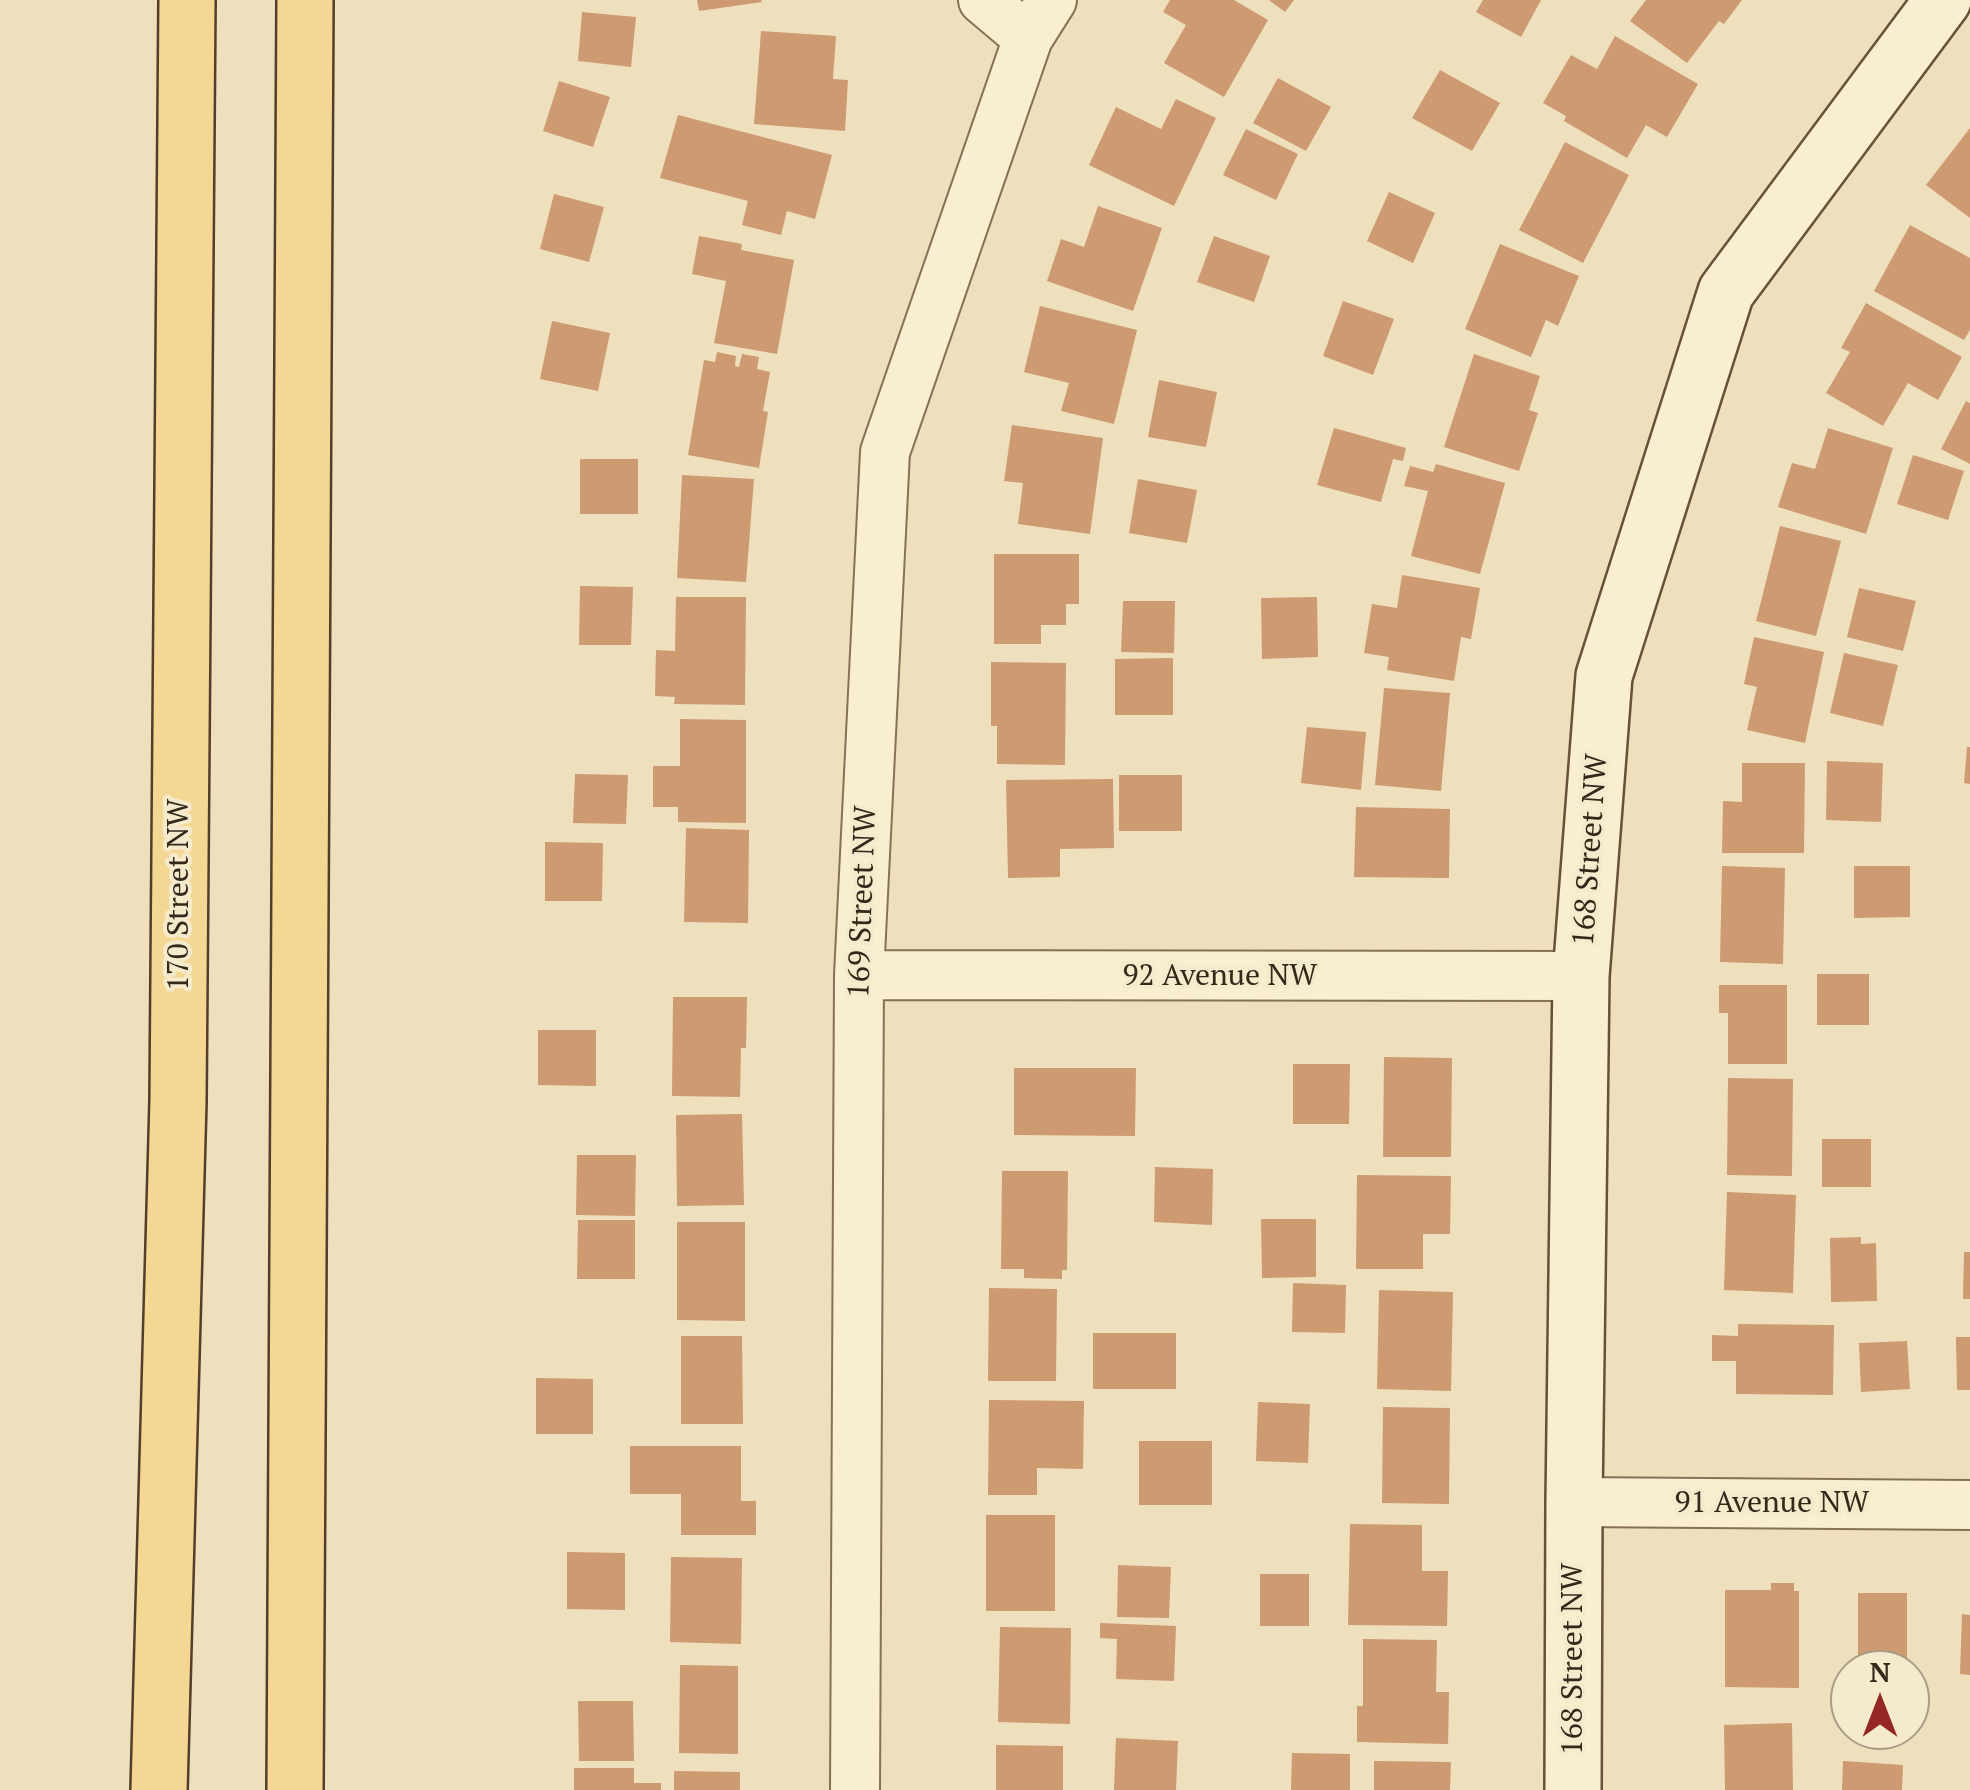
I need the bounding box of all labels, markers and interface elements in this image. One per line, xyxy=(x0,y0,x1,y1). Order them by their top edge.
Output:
street label: 168 Street NW xyxy=(1566,753,1616,947)
street label: 170 Street NW xyxy=(161,799,197,991)
street label: 169 Street NW xyxy=(842,805,884,999)
street label: 92 Avenue NW xyxy=(1123,958,1317,994)
street label: 91 Avenue NW xyxy=(1675,1485,1869,1521)
street label: 168 Street NW xyxy=(1555,1563,1591,1755)
north arrow xyxy=(1830,1650,1930,1750)
text: N xyxy=(1869,1653,1891,1690)

